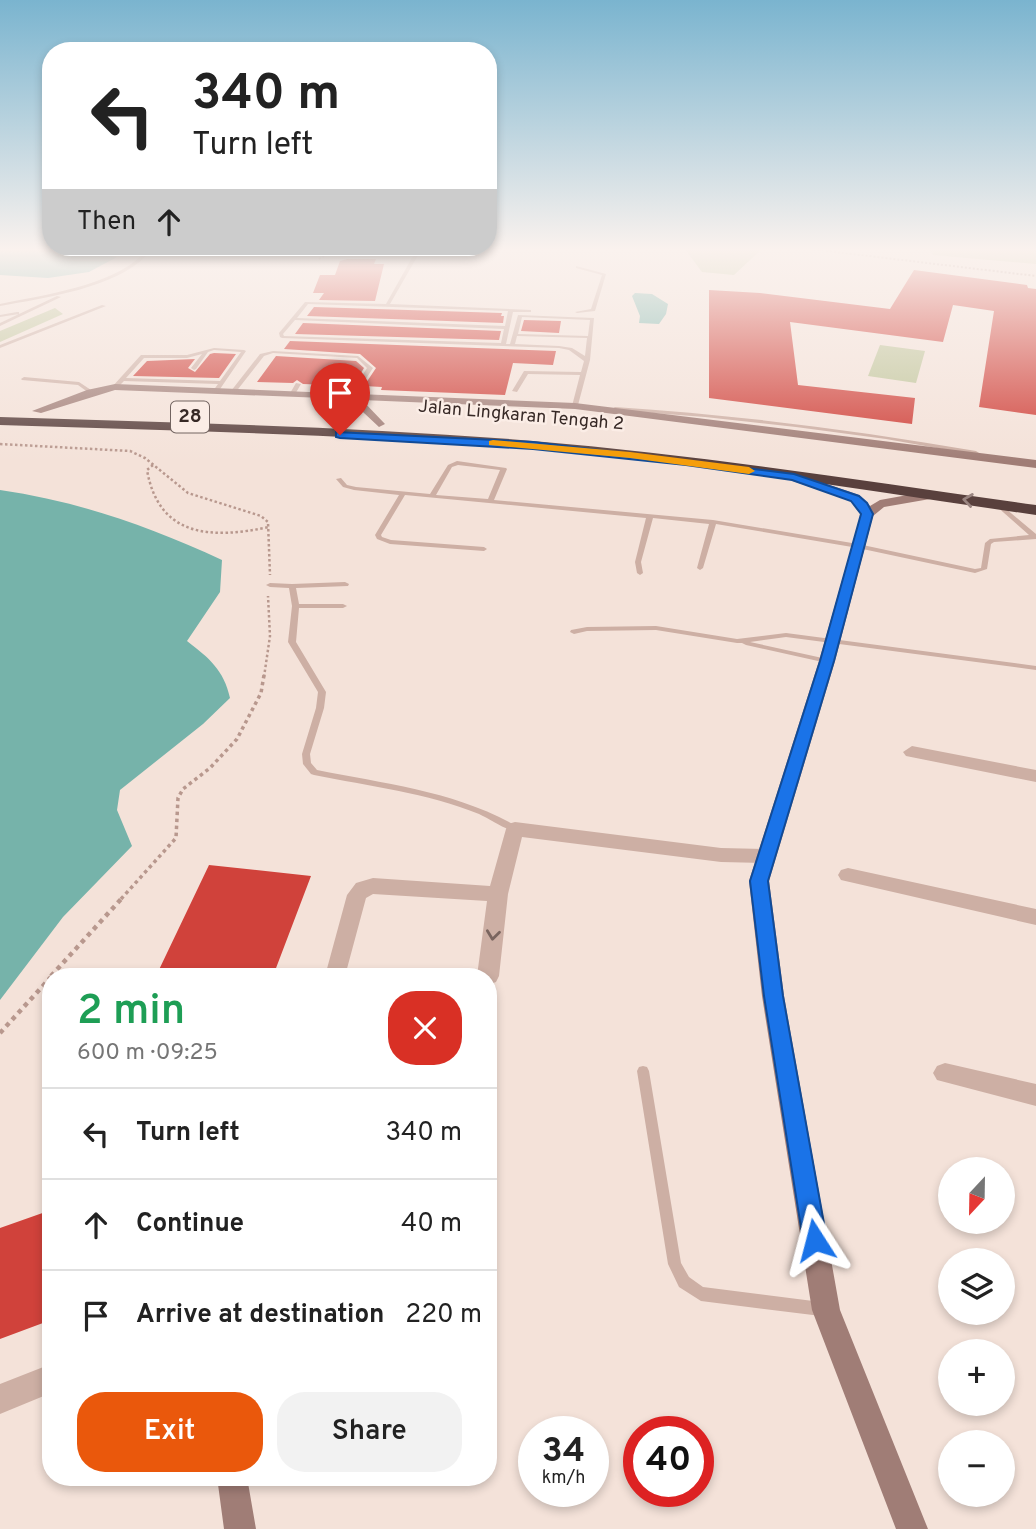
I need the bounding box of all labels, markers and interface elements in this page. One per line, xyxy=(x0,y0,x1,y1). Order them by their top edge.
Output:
text: 340 m xyxy=(192,65,340,127)
icon: left xyxy=(77,70,168,161)
text: Turn left xyxy=(192,126,313,166)
icon: ahead xyxy=(150,203,188,241)
text: Then xyxy=(77,206,136,239)
pin xyxy=(310,363,370,435)
icon: arrive xyxy=(321,374,359,412)
street label: Jalan Lingkaran Tengah 2 xyxy=(417,396,625,436)
road number: 28 xyxy=(171,402,209,432)
one-way arrow xyxy=(963,493,974,508)
one-way arrow xyxy=(485,929,500,941)
text: 2 min xyxy=(77,986,185,1039)
button: close xyxy=(388,991,462,1065)
text: 600 m · 09:25 xyxy=(77,1039,218,1068)
icon: left xyxy=(77,1115,115,1153)
text: Turn left xyxy=(136,1117,240,1150)
text: 340 m xyxy=(385,1117,462,1150)
north arrow xyxy=(938,1157,1015,1234)
map controls xyxy=(938,1157,1015,1507)
position arrow xyxy=(778,1203,852,1277)
icon: ahead xyxy=(77,1206,115,1244)
text: Continue xyxy=(136,1208,244,1241)
text: 40 m xyxy=(401,1208,462,1241)
button: layers xyxy=(938,1248,1015,1325)
icon: arrive xyxy=(77,1297,115,1335)
text: Arrive at destination xyxy=(136,1299,384,1332)
text: 220 m xyxy=(405,1299,482,1332)
button: + xyxy=(938,1339,1015,1416)
button: Exit xyxy=(77,1392,263,1472)
button: Share xyxy=(277,1392,462,1472)
speed limit sign: 40 xyxy=(623,1416,714,1507)
text: 34 xyxy=(542,1430,585,1474)
button: − xyxy=(938,1430,1015,1507)
text: km/h xyxy=(542,1467,585,1490)

